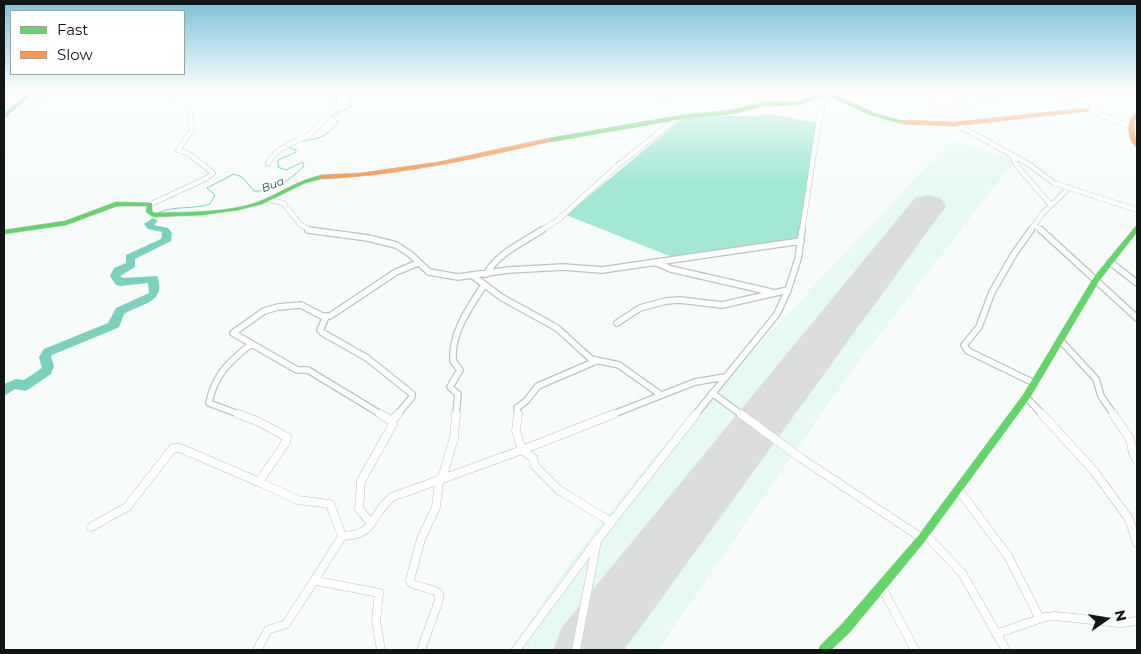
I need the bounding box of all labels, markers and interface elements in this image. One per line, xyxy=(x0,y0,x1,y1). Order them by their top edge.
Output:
legend xyxy=(10,10,185,75)
text: Fast xyxy=(57,20,88,39)
text: Slow xyxy=(57,45,93,64)
water label: Bua xyxy=(260,175,286,195)
north arrow xyxy=(1081,594,1131,644)
text: N xyxy=(1111,608,1131,623)

